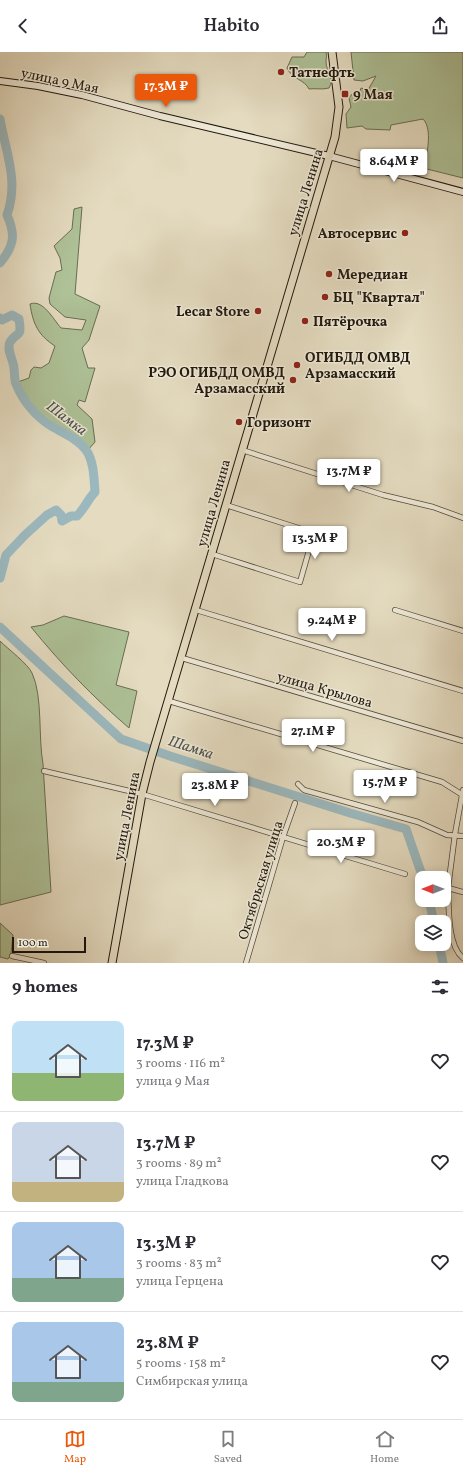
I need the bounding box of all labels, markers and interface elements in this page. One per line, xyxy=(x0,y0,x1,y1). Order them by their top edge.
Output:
text: Habito xyxy=(203,14,260,39)
icon: back xyxy=(12,15,34,37)
icon: share xyxy=(429,15,451,37)
street label: улица 9 Мая xyxy=(19,64,100,99)
place label: Татнефть xyxy=(289,64,355,83)
marker: Татнефть xyxy=(276,67,286,77)
pin: 17.3M ₽ xyxy=(129,74,203,108)
text: 17.3M ₽ xyxy=(144,78,188,96)
place label: 9 Мая xyxy=(353,86,393,105)
marker: 9 Мая xyxy=(340,89,350,99)
street label: улица Ленина xyxy=(284,146,329,238)
pin: 8.64M ₽ xyxy=(357,149,431,183)
text: 8.64M ₽ xyxy=(369,153,419,171)
place label: Автосервис xyxy=(318,225,397,244)
marker: Автосервис xyxy=(400,228,410,238)
place label: Мередиан xyxy=(337,266,408,285)
marker: Мередиан xyxy=(324,269,334,279)
place label: БЦ "Квартал" xyxy=(333,289,425,308)
marker: БЦ "Квартал" xyxy=(320,292,330,302)
place label: Lecar Store xyxy=(176,303,250,322)
marker: Lecar Store xyxy=(253,306,263,316)
place label: Пятёрочка xyxy=(313,313,388,332)
marker: Пятёрочка xyxy=(300,316,310,326)
place label: ОГИБДД ОМВД Арзамасский xyxy=(305,349,411,384)
marker: ОГИБДД ОМВД Арзамасский xyxy=(292,360,302,370)
place label: РЭО ОГИБДД ОМВД Арзамасский xyxy=(148,364,285,399)
marker: РЭО ОГИБДД ОМВД Арзамасский xyxy=(288,375,298,385)
water label: Шамка xyxy=(41,397,91,441)
place label: Горизонт xyxy=(247,414,312,433)
marker: Горизонт xyxy=(234,417,244,427)
street label: улица Ленина xyxy=(193,457,236,549)
pin: 13.7M ₽ xyxy=(312,459,386,493)
text: 13.7M ₽ xyxy=(326,463,372,481)
pin: 13.3M ₽ xyxy=(278,526,352,560)
text: 13.3M ₽ xyxy=(292,530,338,548)
pin: 9.24M ₽ xyxy=(295,608,369,642)
text: 9.24M ₽ xyxy=(307,612,357,630)
street label: улица Крылова xyxy=(275,668,374,713)
pin: 27.1M ₽ xyxy=(276,719,350,753)
text: 27.1M ₽ xyxy=(291,723,335,741)
water label: Шамка xyxy=(165,731,216,766)
street label: улица Ленина xyxy=(110,770,145,862)
pin: 15.7M ₽ xyxy=(348,770,422,804)
pin: 23.8M ₽ xyxy=(178,773,252,807)
text: 15.7M ₽ xyxy=(362,774,408,792)
text: 23.8M ₽ xyxy=(191,777,239,795)
street label: Октябрьская улица xyxy=(234,819,289,942)
pin: 20.3M ₽ xyxy=(304,830,378,864)
text: 20.3M ₽ xyxy=(317,834,365,852)
north arrow xyxy=(415,871,451,907)
map controls xyxy=(415,871,451,951)
button: layers xyxy=(415,915,451,951)
scale bar xyxy=(12,935,86,954)
text: 100 m xyxy=(18,936,48,951)
text: 9 homes xyxy=(12,976,78,999)
icon: filters xyxy=(429,976,451,998)
text: 17.3M ₽ xyxy=(136,1032,194,1055)
icon: home xyxy=(44,1037,92,1085)
icon: heart xyxy=(429,1050,451,1072)
text: 3 rooms · 116 m² xyxy=(136,1055,225,1073)
text: улица 9 Мая xyxy=(136,1073,210,1091)
text: 13.7M ₽ xyxy=(136,1132,195,1155)
icon: home xyxy=(44,1138,92,1186)
icon: heart xyxy=(429,1151,451,1173)
text: 3 rooms · 89 m² xyxy=(136,1155,222,1173)
text: улица Гладкова xyxy=(136,1173,229,1191)
text: 13.3M ₽ xyxy=(136,1232,196,1255)
icon: home xyxy=(44,1238,92,1286)
icon: heart xyxy=(429,1251,451,1273)
text: 3 rooms · 83 m² xyxy=(136,1255,222,1273)
text: улица Герцена xyxy=(136,1273,223,1291)
text: 23.8M ₽ xyxy=(136,1332,199,1355)
icon: home xyxy=(44,1338,92,1386)
icon: heart xyxy=(429,1351,451,1373)
text: 5 rooms · 158 m² xyxy=(136,1355,226,1373)
text: Симбирская улица xyxy=(136,1373,248,1391)
tab: Map xyxy=(64,1428,86,1467)
tab: Saved xyxy=(214,1428,242,1467)
tab: Home xyxy=(370,1428,399,1467)

